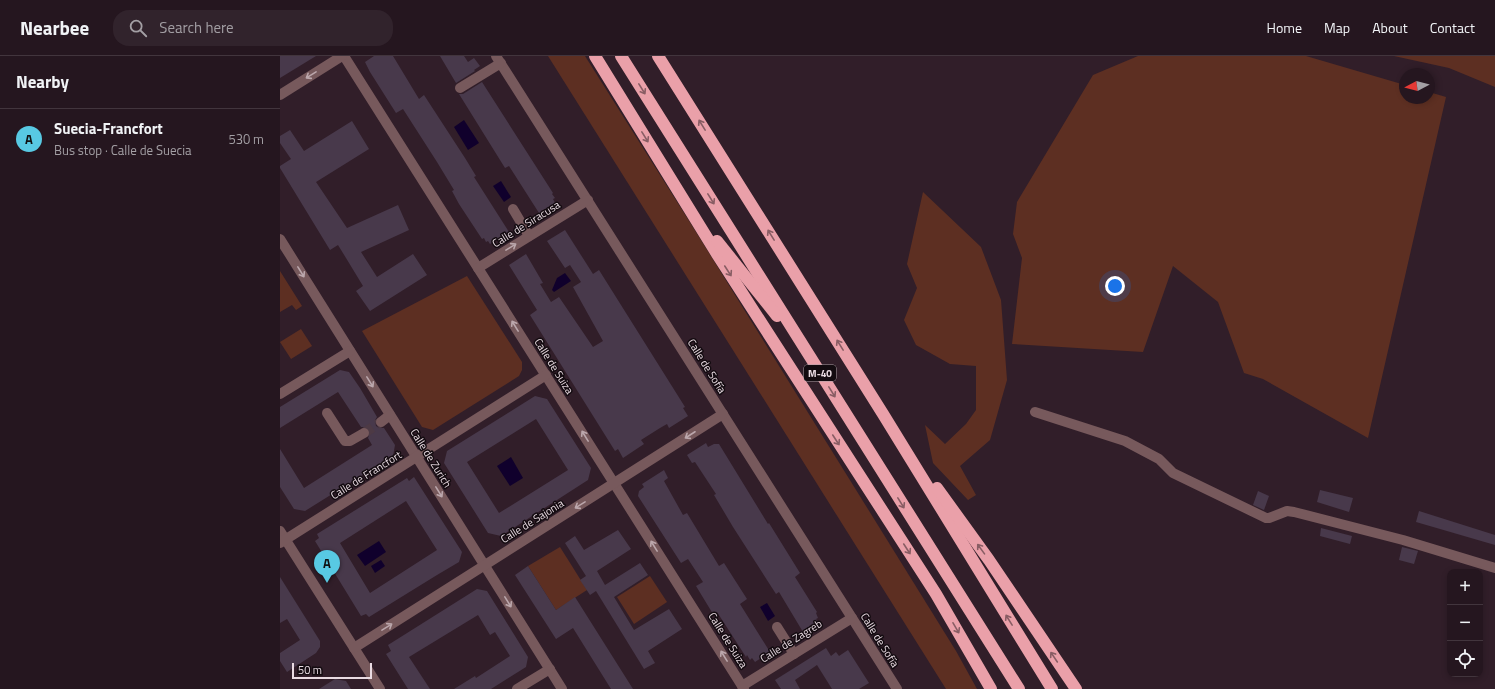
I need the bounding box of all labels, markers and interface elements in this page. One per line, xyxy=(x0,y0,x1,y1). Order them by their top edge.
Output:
search box xyxy=(113,10,393,46)
text: Nearbee xyxy=(20,13,89,42)
text: Search here xyxy=(159,16,234,39)
icon: search xyxy=(127,17,149,39)
text: Home xyxy=(1267,17,1302,38)
text: Map xyxy=(1324,17,1350,38)
text: About xyxy=(1372,17,1408,38)
text: Contact xyxy=(1430,17,1475,38)
north arrow xyxy=(1399,68,1435,104)
text: Nearby xyxy=(16,69,69,95)
one-way arrow xyxy=(305,72,317,80)
one-way arrow xyxy=(638,83,646,94)
text: Suecia-Francfort xyxy=(54,117,163,140)
one-way arrow xyxy=(697,119,705,131)
text: A xyxy=(25,129,33,149)
text: 530 m xyxy=(228,129,264,149)
one-way arrow xyxy=(641,131,649,143)
text: Bus stop · Calle de Suecia xyxy=(54,140,192,160)
one-way arrow xyxy=(707,193,715,204)
street label: Calle de Siracusa xyxy=(489,196,563,251)
one-way arrow xyxy=(767,230,775,241)
one-way arrow xyxy=(505,243,517,251)
one-way arrow xyxy=(724,265,732,276)
one-way arrow xyxy=(297,266,305,278)
your location xyxy=(1105,276,1125,296)
one-way arrow xyxy=(511,321,519,332)
street label: Calle de Suiza xyxy=(531,335,578,397)
street label: Calle de Sofía xyxy=(684,336,730,397)
one-way arrow xyxy=(836,340,844,351)
road number: M-40 xyxy=(804,365,836,381)
one-way arrow xyxy=(366,376,374,388)
one-way arrow xyxy=(828,387,837,398)
street label: Calle de Zurich xyxy=(406,425,456,491)
one-way arrow xyxy=(581,431,589,442)
one-way arrow xyxy=(685,431,696,439)
one-way arrow xyxy=(832,434,840,445)
street label: Calle de Francfort xyxy=(327,447,405,503)
one-way arrow xyxy=(435,486,443,497)
street label: Calle de Sajonia xyxy=(497,495,567,547)
one-way arrow xyxy=(897,497,905,508)
one-way arrow xyxy=(575,501,586,509)
one-way arrow xyxy=(650,540,658,552)
one-way arrow xyxy=(903,543,911,555)
one-way arrow xyxy=(977,544,985,555)
pin: A xyxy=(314,550,340,583)
map controls xyxy=(1447,569,1483,677)
button: + xyxy=(1447,569,1483,605)
one-way arrow xyxy=(504,596,512,607)
button: − xyxy=(1447,605,1483,641)
street label: Calle de Suiza xyxy=(705,609,752,671)
street label: Calle de Sofía xyxy=(857,610,903,671)
one-way arrow xyxy=(1005,614,1013,626)
street label: Calle de Zagreb xyxy=(757,615,825,666)
one-way arrow xyxy=(952,622,960,634)
one-way arrow xyxy=(381,623,393,631)
button: locate xyxy=(1447,641,1483,677)
one-way arrow xyxy=(719,650,727,662)
one-way arrow xyxy=(1050,652,1058,663)
scale bar xyxy=(292,661,372,680)
text: 50 m xyxy=(298,662,322,678)

